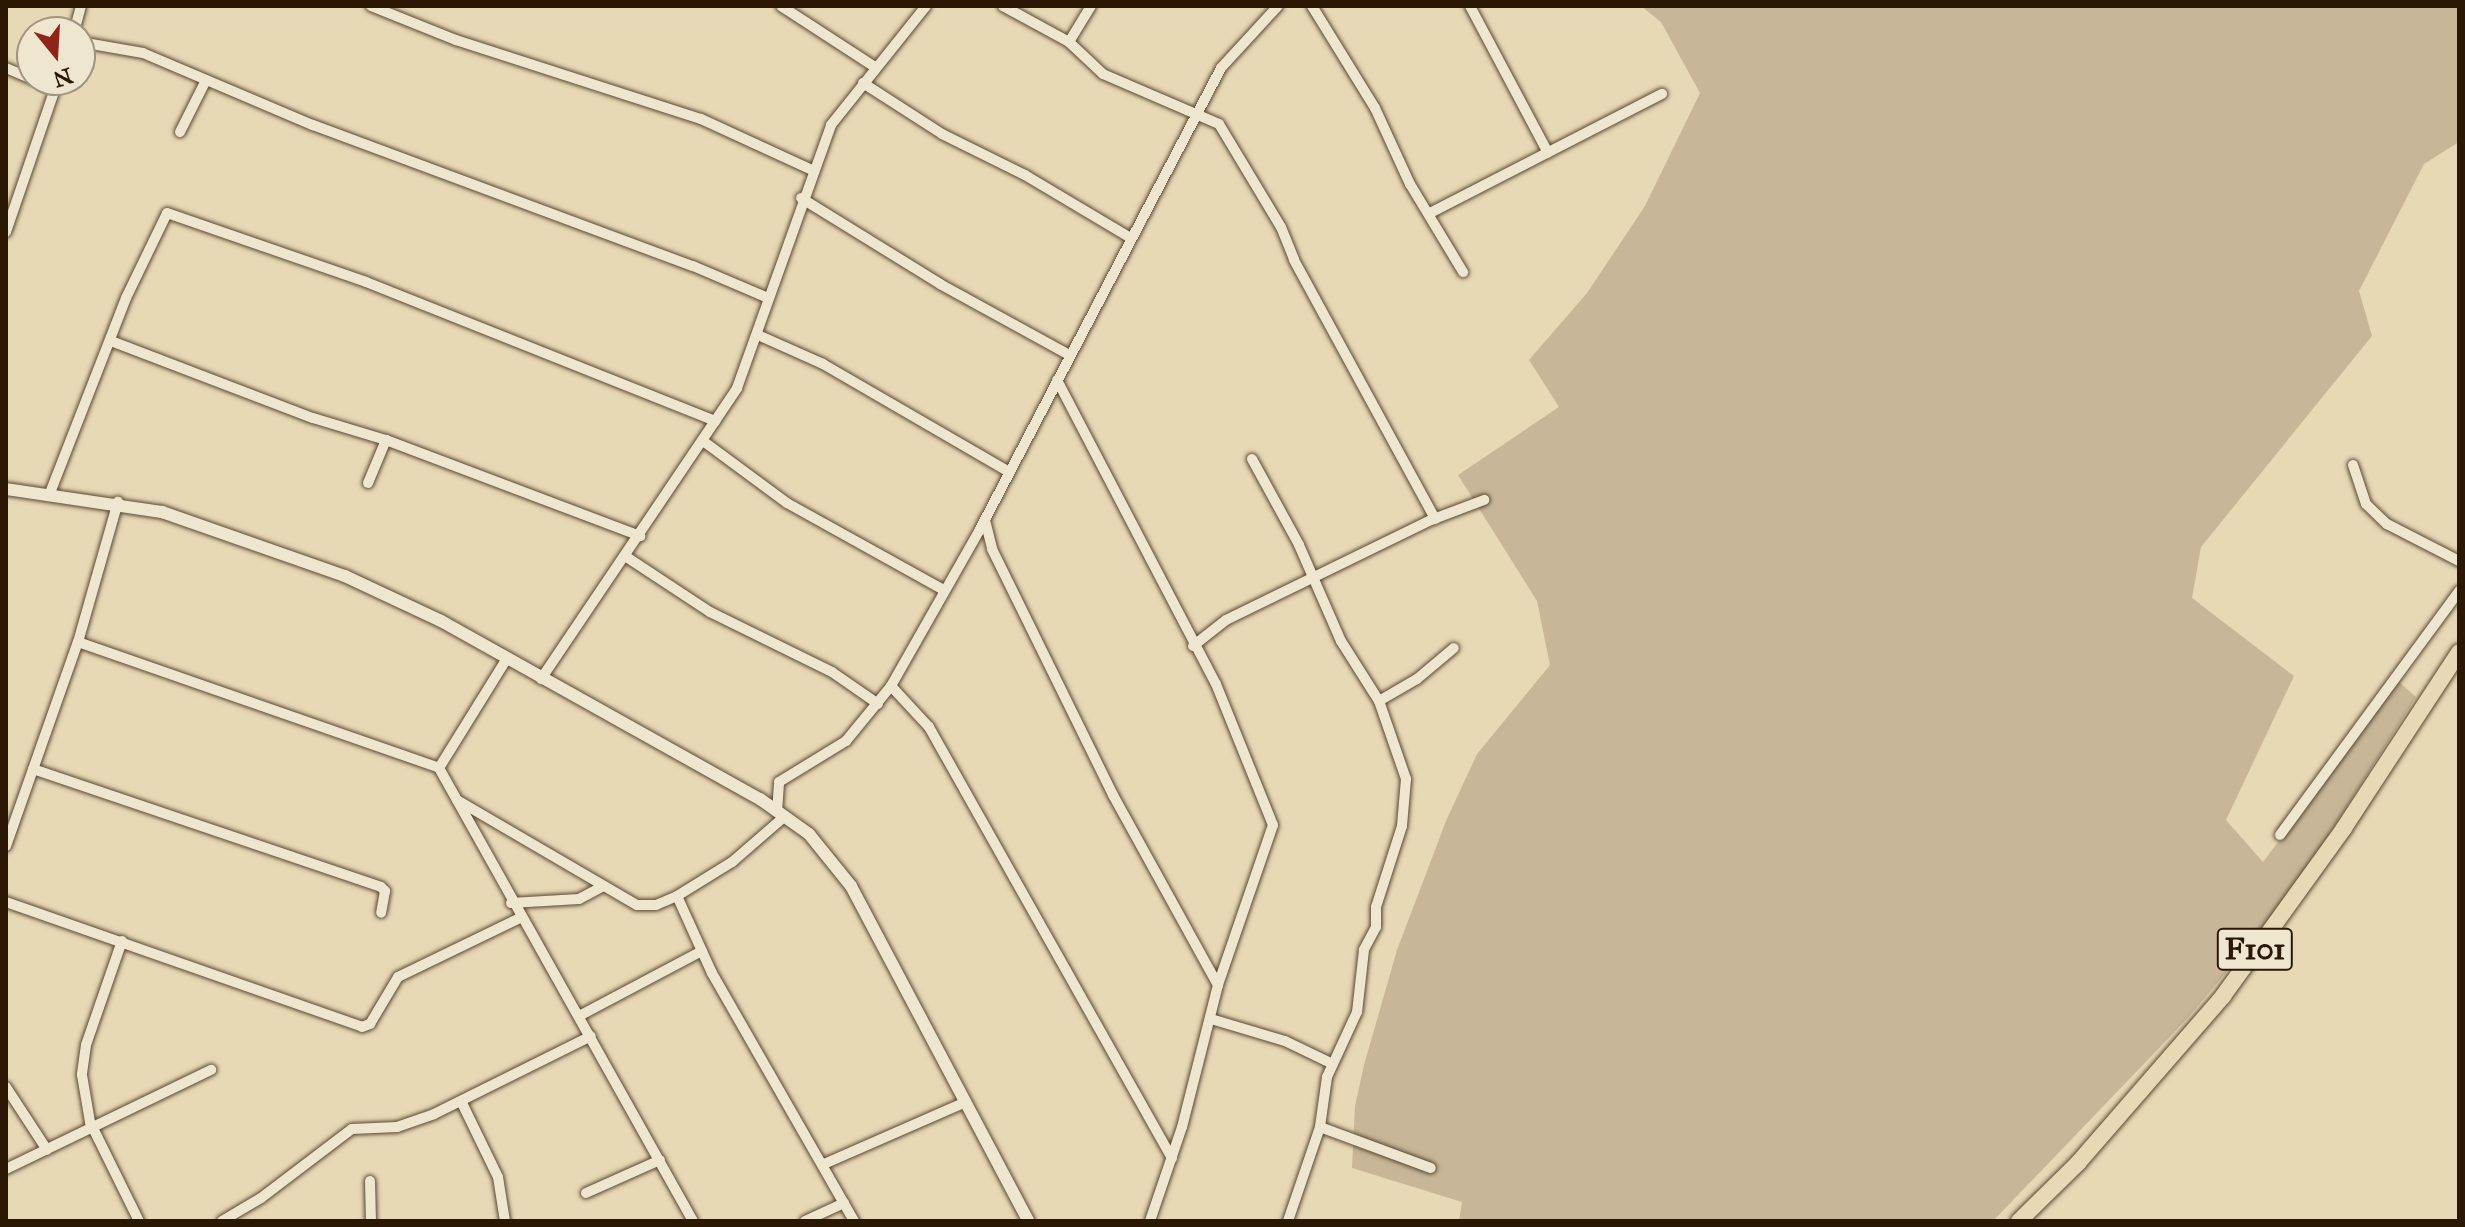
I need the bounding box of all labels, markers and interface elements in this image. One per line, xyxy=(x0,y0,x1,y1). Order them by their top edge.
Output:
north arrow xyxy=(16,16,96,96)
text: N xyxy=(50,62,76,93)
road number: F101 xyxy=(2215,923,2295,975)

